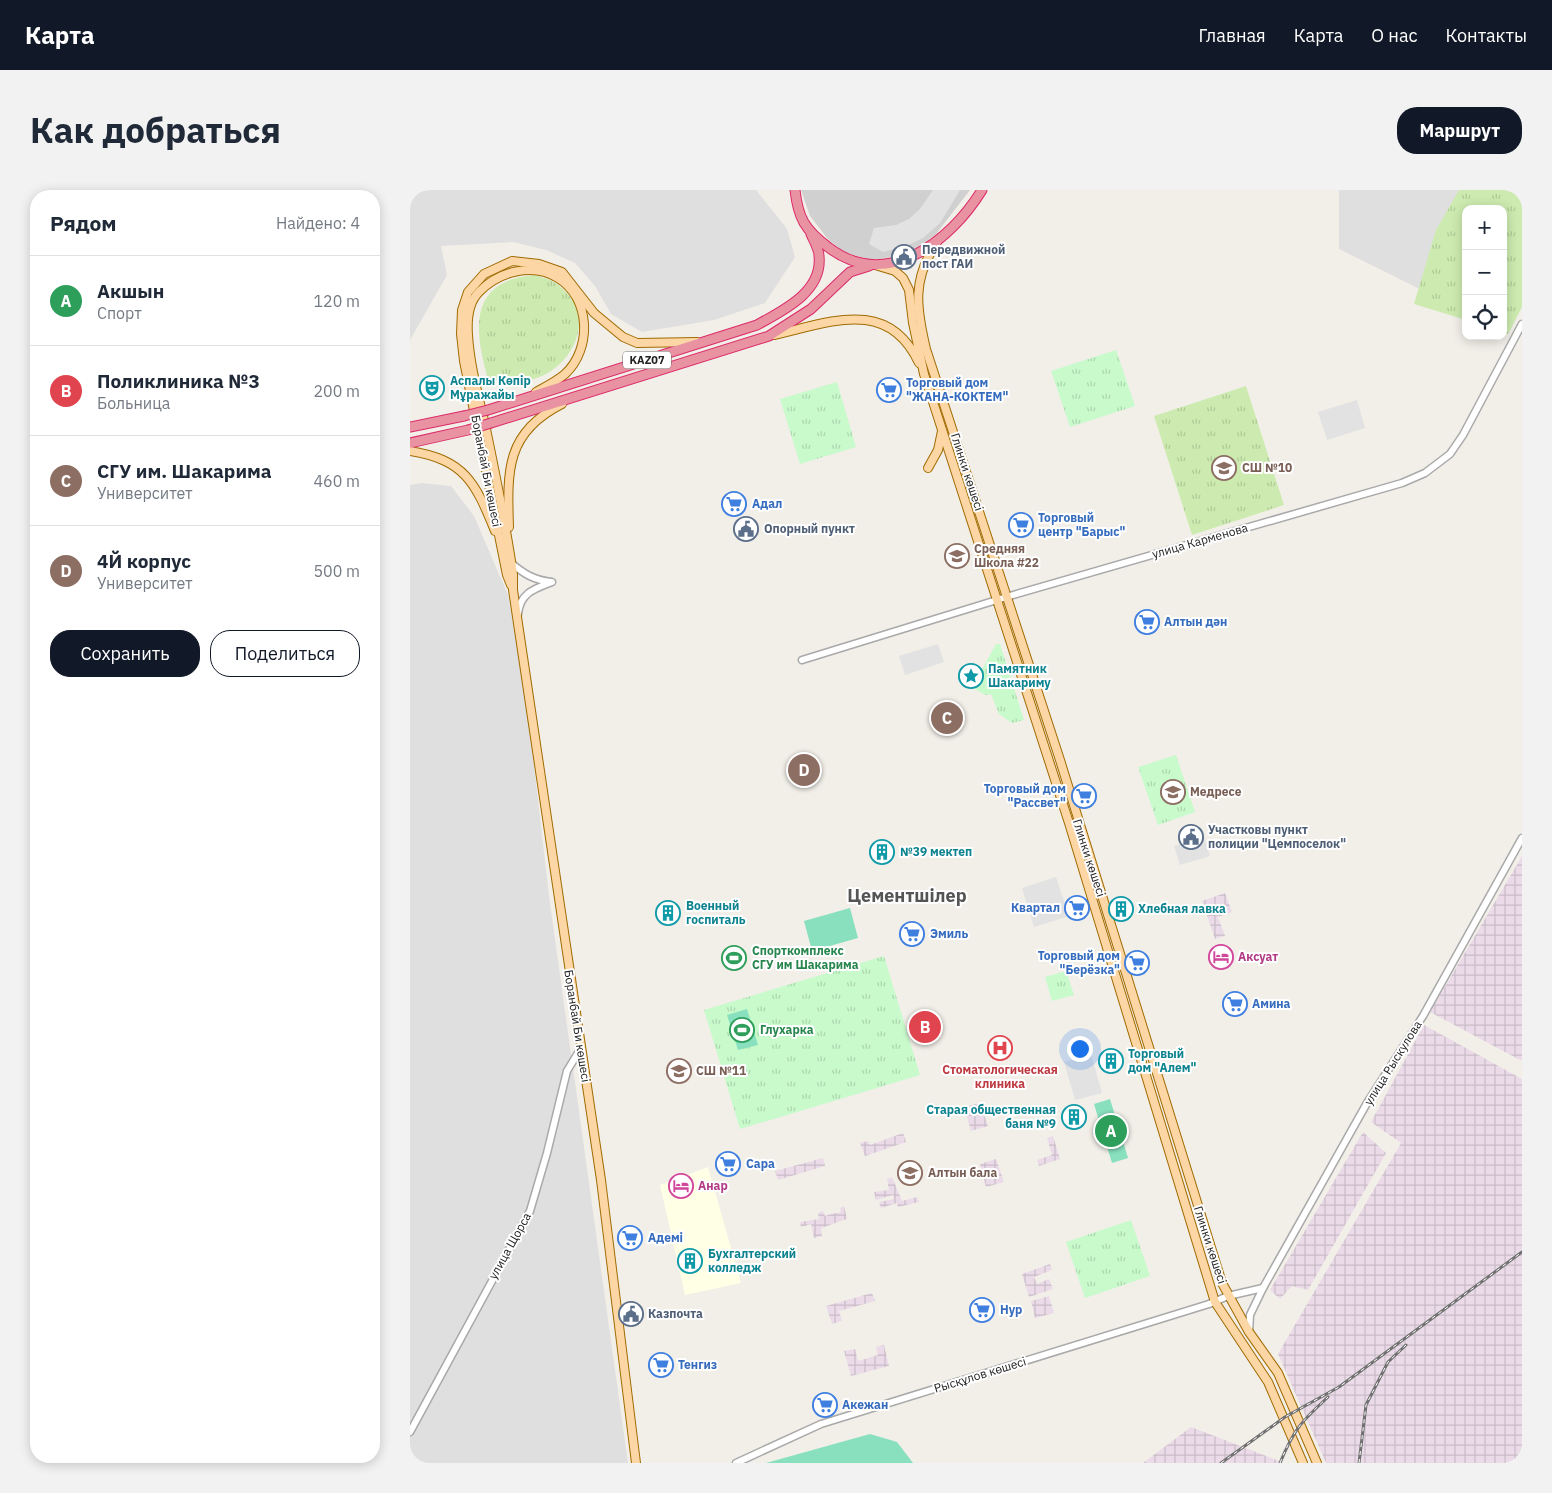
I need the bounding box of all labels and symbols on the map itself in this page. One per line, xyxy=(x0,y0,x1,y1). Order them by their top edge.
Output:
place label: Передвижной пост ГАИ xyxy=(922,242,1005,271)
public building icon: Передвижной пост ГАИ xyxy=(891,244,917,270)
road number: KAZ07 xyxy=(623,352,671,368)
place label: Аспалы Көпір Мұражайы xyxy=(450,373,531,402)
theatre icon: Аспалы Көпір Мұражайы xyxy=(419,375,445,401)
place label: Торговый дом "ЖАНА-КОКТЕМ" xyxy=(906,375,1008,404)
supermarket icon: Торговый дом "ЖАНА-КОКТЕМ" xyxy=(876,377,902,403)
street label: Боранбай Би көшесі xyxy=(468,414,505,528)
street label: Глинки көшесі xyxy=(948,431,987,513)
school or university icon: СШ №10 xyxy=(1211,455,1237,481)
place label: СШ №10 xyxy=(1242,460,1292,475)
supermarket icon: Адал xyxy=(721,491,747,517)
place label: Адал xyxy=(752,496,782,511)
place label: Торговый центр "Барыс" xyxy=(1038,510,1125,539)
supermarket icon: Торговый центр "Барыс" xyxy=(1008,512,1034,538)
public building icon: Опорный пункт xyxy=(733,516,759,542)
street label: улица Карменова xyxy=(1150,519,1250,561)
place label: Опорный пункт xyxy=(764,521,855,536)
place label: Средняя Школа #22 xyxy=(974,541,1039,570)
school or university icon: Средняя Школа #22 xyxy=(944,543,970,569)
supermarket icon: Алтын дән xyxy=(1134,609,1160,635)
place label: Алтын дән xyxy=(1164,614,1227,629)
place label: Памятник Шакариму xyxy=(988,661,1051,690)
place icon: Памятник Шакариму xyxy=(958,663,984,689)
pin: C xyxy=(931,699,963,737)
pin: D xyxy=(788,751,820,789)
school or university icon: Медресе xyxy=(1160,779,1186,805)
place label: Торговый дом "Рассвет" xyxy=(984,781,1066,810)
supermarket icon: Торговый дом "Рассвет" xyxy=(1071,783,1097,809)
place label: Медресе xyxy=(1190,784,1242,799)
street label: Глинки көшесі xyxy=(1070,817,1109,899)
place label: Участковы пункт полиции "Цемпоселок" xyxy=(1208,822,1346,851)
public building icon: Участковы пункт полиции "Цемпоселок" xyxy=(1178,824,1204,850)
building icon: №39 мектеп xyxy=(869,839,895,865)
place label: №39 мектеп xyxy=(900,844,972,859)
district label: Цементшілер xyxy=(847,884,967,907)
supermarket icon: Квартал xyxy=(1064,895,1090,921)
building icon: Хлебная лавка xyxy=(1108,896,1134,922)
place label: Военный госпиталь xyxy=(686,898,746,927)
building icon: Военный госпиталь xyxy=(655,900,681,926)
place label: Квартал xyxy=(1011,900,1060,915)
place label: Хлебная лавка xyxy=(1138,901,1226,916)
supermarket icon: Эмиль xyxy=(899,921,925,947)
place label: Эмиль xyxy=(930,926,968,941)
place label: Спорткомплекс СГУ им Шакарима xyxy=(752,943,859,972)
hotel icon: Аксуат xyxy=(1208,944,1234,970)
sports icon: Спорткомплекс СГУ им Шакарима xyxy=(721,945,747,971)
place label: Торговый дом "Берёзка" xyxy=(1038,948,1120,977)
place label: Аксуат xyxy=(1238,949,1278,964)
supermarket icon: Торговый дом "Берёзка" xyxy=(1124,950,1150,976)
street label: Боранбай Би көшесі xyxy=(561,969,594,1083)
supermarket icon: Амина xyxy=(1222,991,1248,1017)
place label: Амина xyxy=(1252,996,1291,1011)
pin: B xyxy=(909,1008,941,1046)
sports icon: Глухарка xyxy=(729,1017,755,1043)
street label: улица Рыскулова xyxy=(1361,1017,1425,1108)
place label: Глухарка xyxy=(760,1022,814,1037)
hospital icon: Стоматологическая клиника xyxy=(987,1035,1013,1061)
your location xyxy=(1067,1036,1093,1062)
place label: Торговый дом "Алем" xyxy=(1128,1046,1197,1075)
building icon: Торговый дом "Алем" xyxy=(1098,1048,1124,1074)
school or university icon: СШ №11 xyxy=(666,1058,692,1084)
place label: Стоматологическая клиника xyxy=(942,1062,1058,1091)
place label: СШ №11 xyxy=(696,1063,746,1078)
place label: Старая общественная баня №9 xyxy=(926,1102,1056,1131)
building icon: Старая общественная баня №9 xyxy=(1061,1104,1087,1130)
pin: A xyxy=(1095,1112,1127,1150)
supermarket icon: Сара xyxy=(715,1151,741,1177)
place label: Сара xyxy=(746,1156,775,1171)
school or university icon: Алтын бала xyxy=(897,1160,923,1186)
place label: Алтын бала xyxy=(928,1165,997,1180)
hotel icon: Анар xyxy=(668,1173,694,1199)
place label: Анар xyxy=(698,1178,728,1193)
street label: Глинки көшесі xyxy=(1191,1204,1230,1286)
street label: улица Щорса xyxy=(485,1209,534,1282)
supermarket icon: Адемi xyxy=(617,1225,643,1251)
place label: Адемi xyxy=(648,1230,683,1245)
place label: Бухгалтерский колледж xyxy=(708,1246,796,1275)
building icon: Бухгалтерский колледж xyxy=(677,1248,703,1274)
supermarket icon: Нур xyxy=(969,1297,995,1323)
public building icon: Казпочта xyxy=(618,1301,644,1327)
place label: Нур xyxy=(1000,1302,1022,1317)
place label: Казпочта xyxy=(648,1306,703,1321)
supermarket icon: Тенгиз xyxy=(648,1352,674,1378)
street label: Рысқұлов көшесі xyxy=(932,1353,1028,1396)
place label: Тенгиз xyxy=(678,1357,717,1372)
supermarket icon: Акежан xyxy=(812,1392,838,1418)
place label: Акежан xyxy=(842,1397,888,1412)

